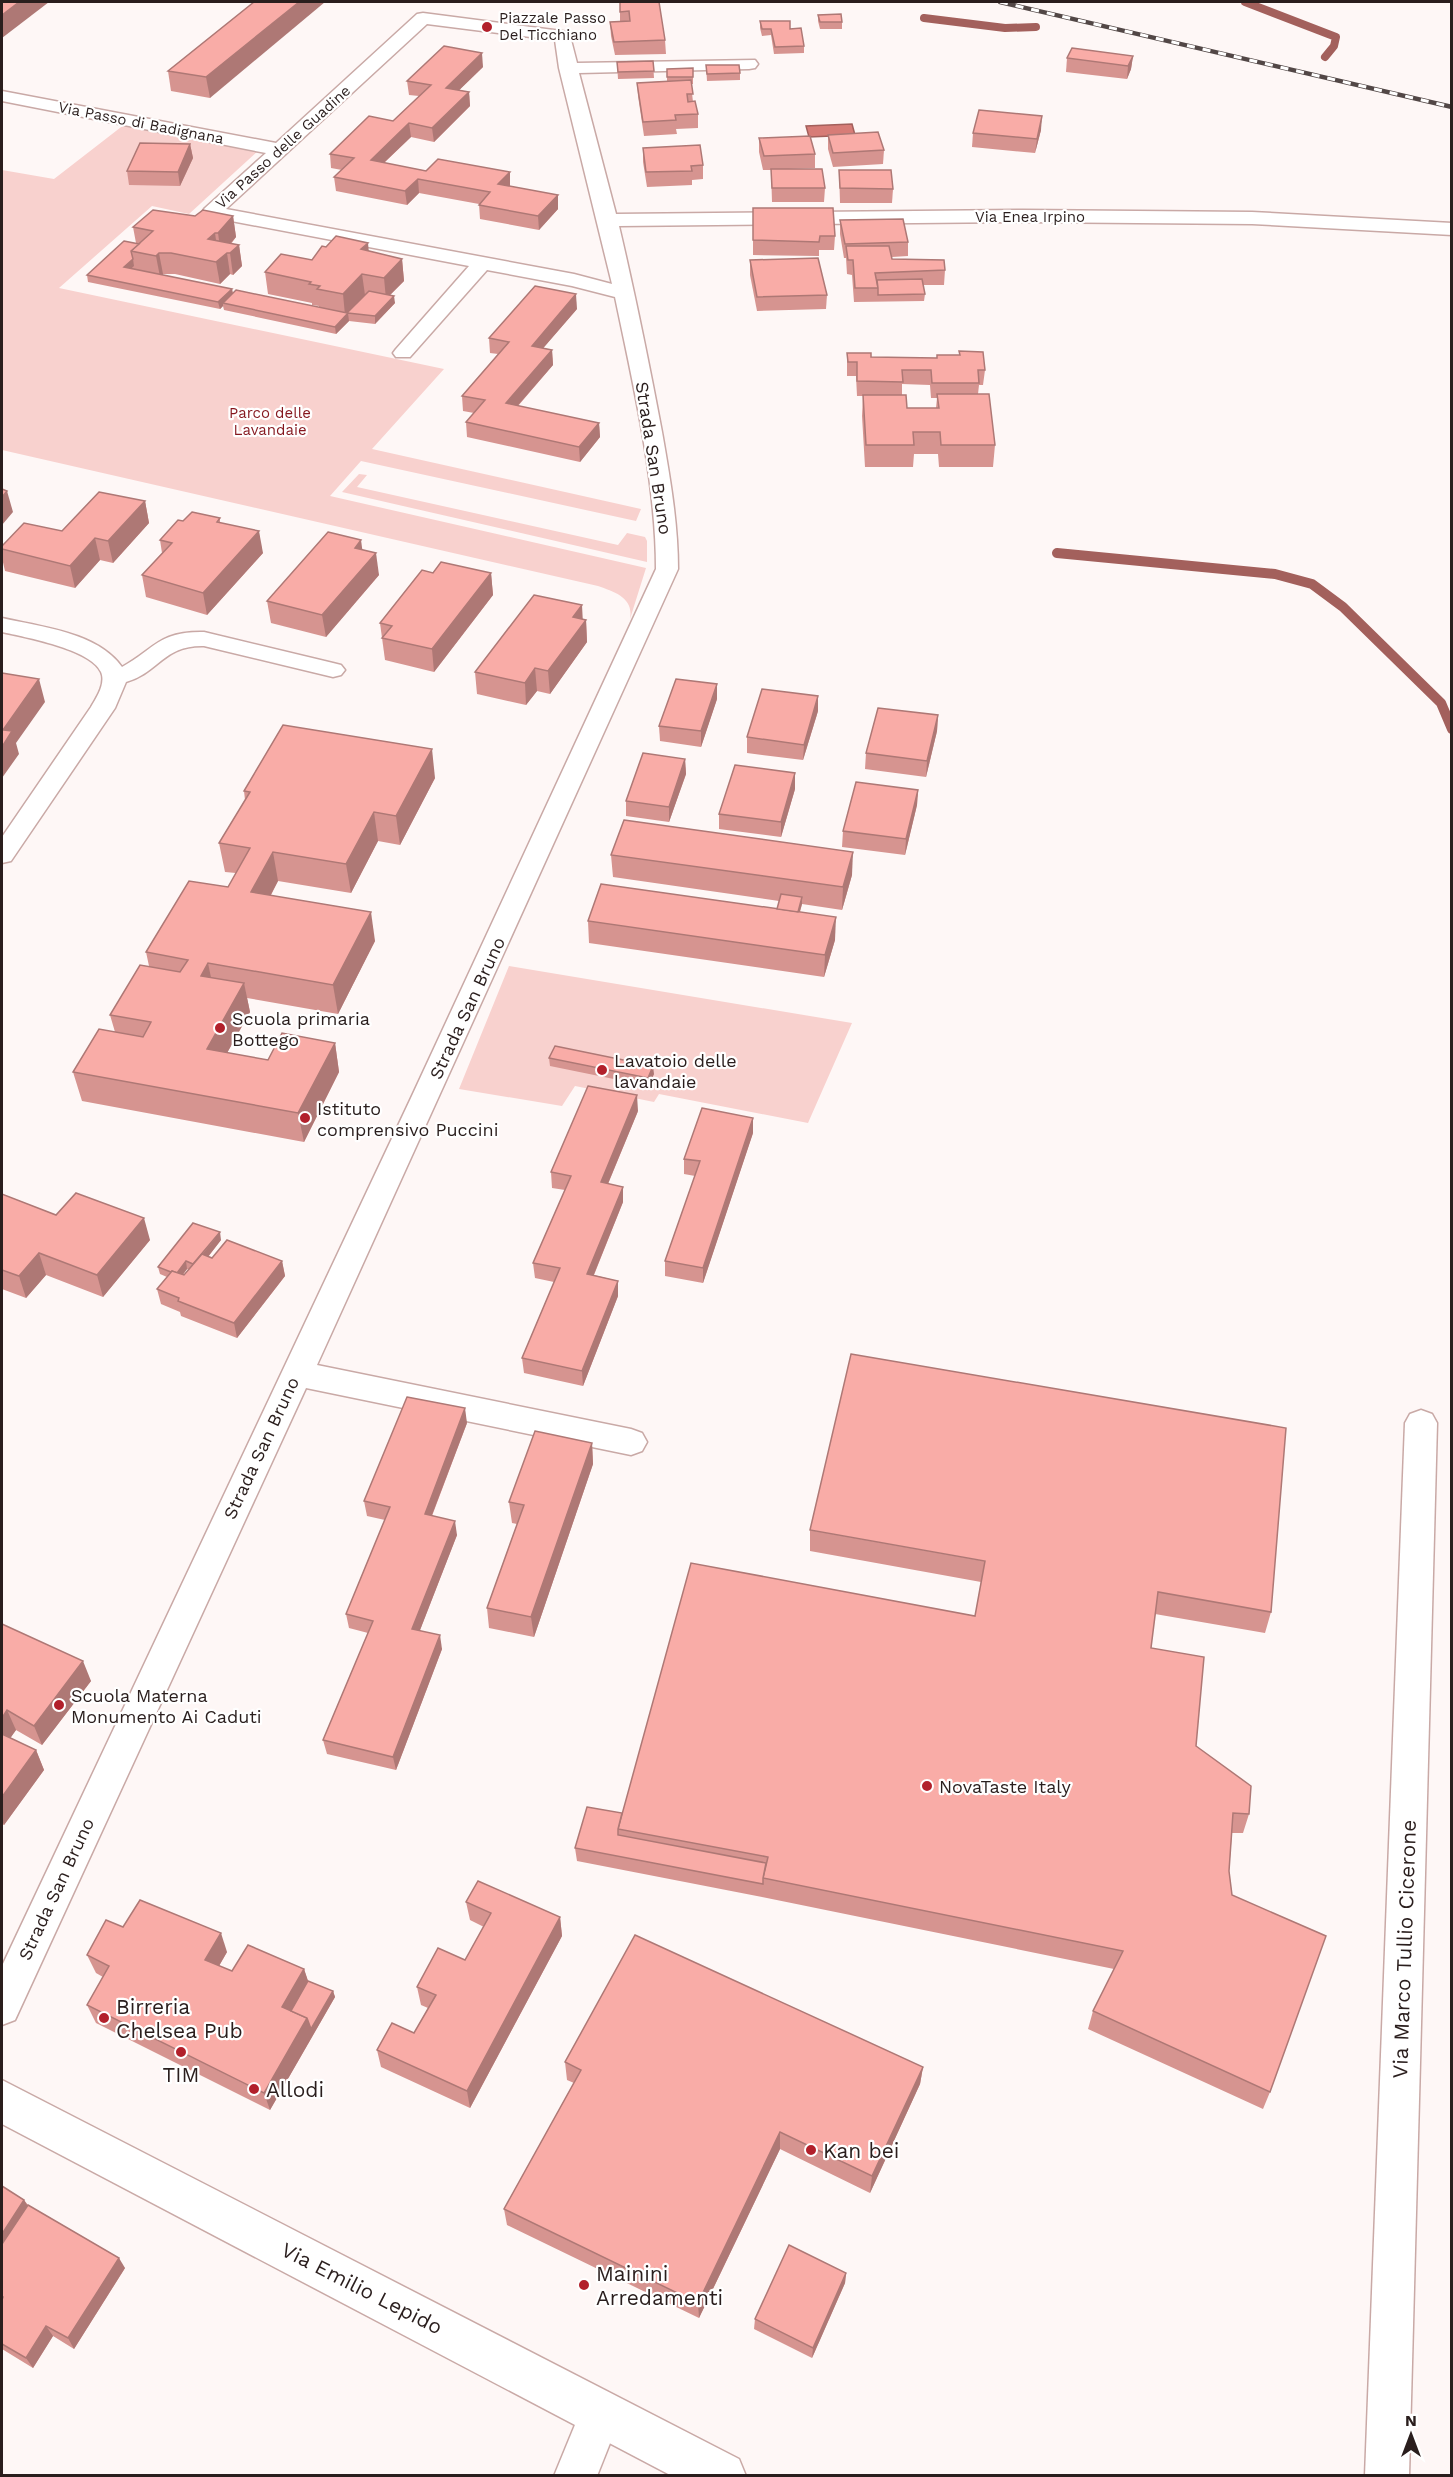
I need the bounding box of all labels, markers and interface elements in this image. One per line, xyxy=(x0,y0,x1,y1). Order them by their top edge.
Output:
place label: Piazzale Passo Del Ticchiano xyxy=(499,9,606,44)
marker: Piazzale Passo Del Ticchiano xyxy=(480,20,494,34)
street label: Via Passo delle Guadine xyxy=(212,82,354,212)
street label: Via Passo di Badignana xyxy=(57,98,226,148)
street label: Via Enea Irpino xyxy=(975,208,1085,226)
street label: Strada San Bruno xyxy=(632,380,676,536)
park label: Parco delle Lavandaie xyxy=(229,404,311,439)
street label: Strada San Bruno xyxy=(425,934,509,1082)
place label: Scuola primaria Bottego xyxy=(232,1008,370,1050)
marker: Scuola primaria Bottego xyxy=(213,1021,227,1035)
place label: Lavatoio delle lavandaie xyxy=(614,1050,737,1092)
marker: Lavatoio delle lavandaie xyxy=(595,1063,609,1077)
place label: Istituto comprensivo Puccini xyxy=(317,1098,498,1140)
marker: Istituto comprensivo Puccini xyxy=(298,1111,312,1125)
street label: Strada San Bruno xyxy=(219,1374,303,1522)
place label: Scuola Materna Monumento Ai Caduti xyxy=(71,1685,262,1727)
marker: Scuola Materna Monumento Ai Caduti xyxy=(52,1698,66,1712)
place label: NovaTaste Italy xyxy=(939,1776,1071,1797)
marker: NovaTaste Italy xyxy=(920,1779,934,1793)
street label: Strada San Bruno xyxy=(14,1815,98,1963)
street label: Via Marco Tullio Cicerone xyxy=(1387,1819,1421,2079)
place label: Birreria Chelsea Pub xyxy=(116,1994,243,2043)
marker: Birreria Chelsea Pub xyxy=(97,2011,111,2025)
marker: TIM xyxy=(174,2045,188,2059)
place label: TIM xyxy=(163,2062,199,2087)
place label: Allodi xyxy=(266,2077,324,2102)
marker: Allodi xyxy=(247,2082,261,2096)
place label: Kan bei xyxy=(823,2138,899,2163)
marker: Kan bei xyxy=(804,2143,818,2157)
street label: Via Emilio Lepido xyxy=(277,2237,447,2339)
place label: Mainini Arredamenti xyxy=(596,2261,723,2310)
marker: Mainini Arredamenti xyxy=(577,2278,591,2292)
north arrow xyxy=(1381,2405,1441,2465)
text: N xyxy=(1405,2411,1417,2430)

